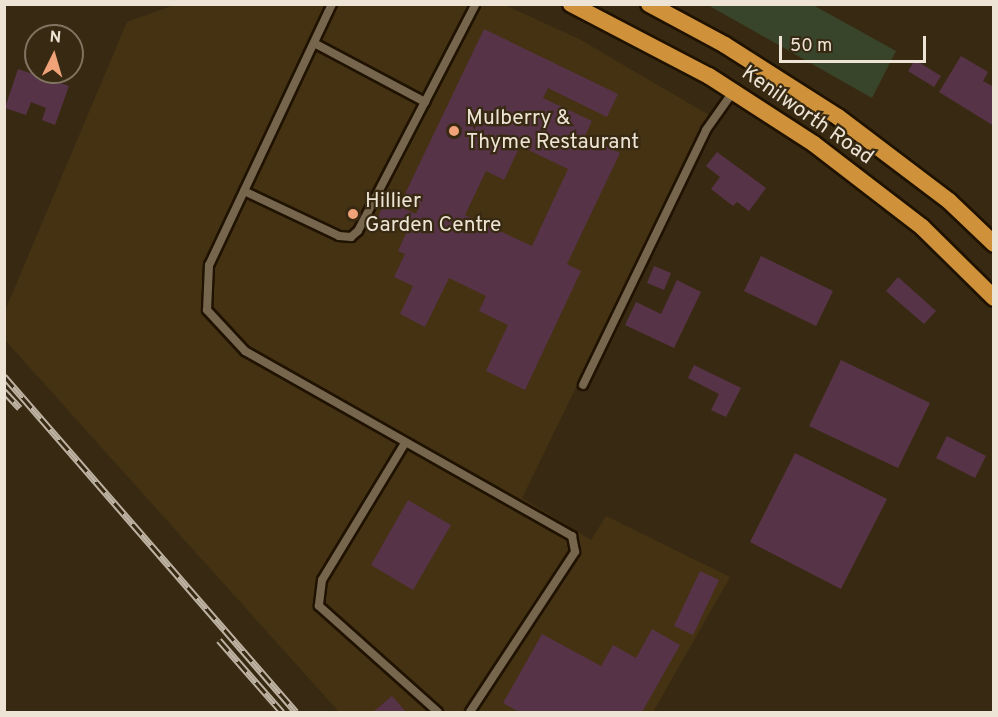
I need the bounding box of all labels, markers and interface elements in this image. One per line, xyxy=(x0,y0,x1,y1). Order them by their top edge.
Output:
north arrow xyxy=(24,24,84,84)
scale bar xyxy=(782,24,929,62)
text: N xyxy=(49,28,62,49)
text: 50 m xyxy=(790,35,832,58)
street label: Kenilworth Road xyxy=(736,61,878,171)
place label: Mulberry & Thyme Restaurant xyxy=(466,106,639,156)
marker: Mulberry & Thyme Restaurant xyxy=(447,124,461,138)
place label: Hillier Garden Centre xyxy=(365,189,501,239)
marker: Hillier Garden Centre xyxy=(346,207,360,221)

